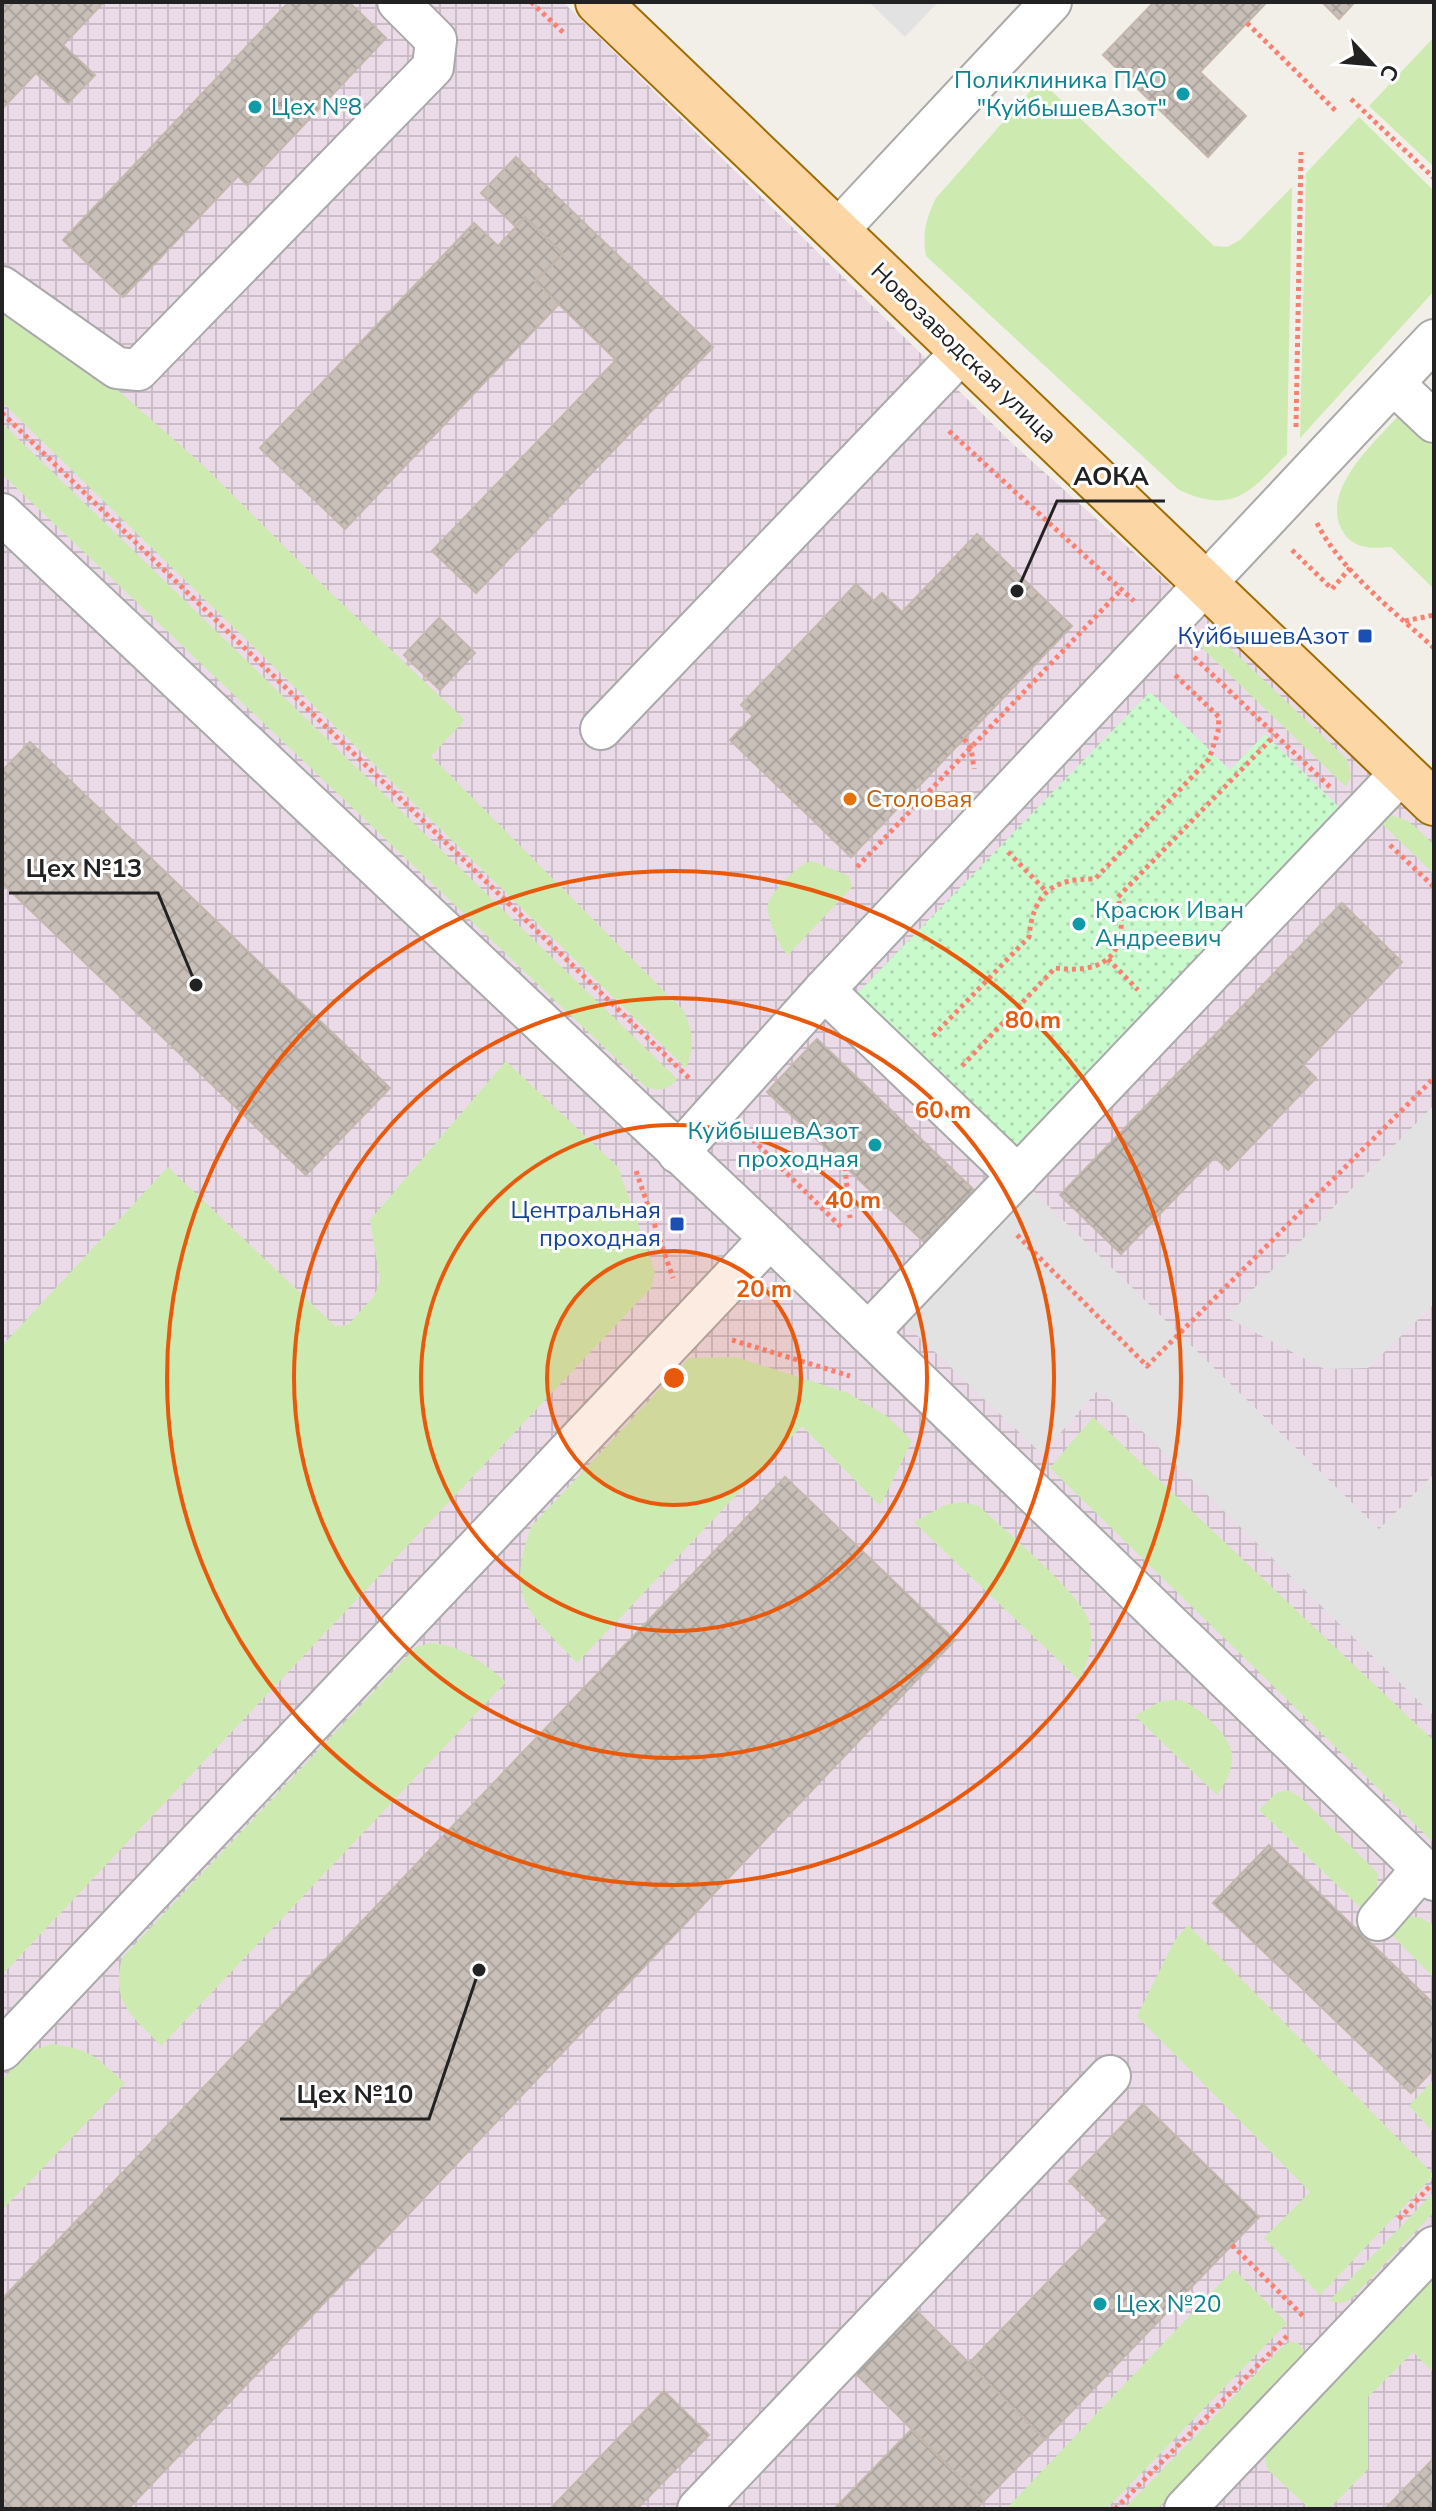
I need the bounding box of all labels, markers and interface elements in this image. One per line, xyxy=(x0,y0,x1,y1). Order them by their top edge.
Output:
north arrow xyxy=(1332,24,1412,104)
text: С xyxy=(1372,59,1406,86)
place label: Поликлиника ПАО "КуйбышевАзот" xyxy=(954,64,1167,124)
marker: Поликлиника ПАО "КуйбышевАзот" xyxy=(1174,85,1192,103)
place label: Цех №8 xyxy=(271,91,362,123)
marker: Цех №8 xyxy=(246,98,264,116)
street label: Новозаводская улица xyxy=(864,256,1064,450)
callout: АОКА xyxy=(1057,451,1165,501)
text: АОКА xyxy=(1073,459,1149,494)
place label: КуйбышевАзот xyxy=(1178,620,1349,652)
marker: КуйбышевАзот xyxy=(1356,627,1374,645)
place label: Столовая xyxy=(866,783,972,815)
marker: Столовая xyxy=(841,790,859,808)
callout: Цех №13 xyxy=(9,843,158,893)
text: Цех №13 xyxy=(26,851,142,886)
place label: Красюк Иван Андреевич xyxy=(1095,894,1244,954)
marker: Красюк Иван Андреевич xyxy=(1070,915,1088,933)
text: 80 m xyxy=(1005,1004,1061,1036)
text: 60 m xyxy=(915,1094,971,1126)
place label: КуйбышевАзот проходная xyxy=(688,1115,859,1175)
marker: КуйбышевАзот проходная xyxy=(866,1136,884,1154)
text: 40 m xyxy=(825,1184,881,1216)
place label: Центральная проходная xyxy=(510,1194,661,1254)
marker: Центральная проходная xyxy=(668,1215,686,1233)
text: 20 m xyxy=(736,1273,792,1305)
centre of rings xyxy=(660,1364,688,1392)
callout: Цех №10 xyxy=(280,2069,429,2119)
text: Цех №10 xyxy=(297,2077,413,2112)
place label: Цех №20 xyxy=(1116,2288,1221,2320)
marker: Цех №20 xyxy=(1091,2295,1109,2313)

